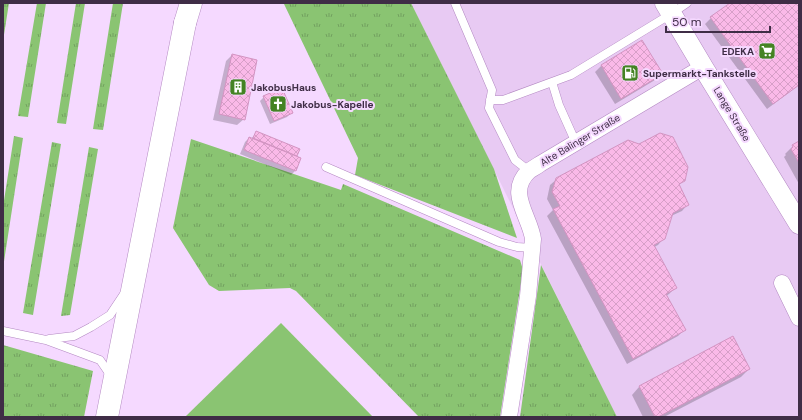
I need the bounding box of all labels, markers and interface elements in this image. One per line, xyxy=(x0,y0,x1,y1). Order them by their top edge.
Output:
scale bar xyxy=(666,8,770,34)
text: 50 m xyxy=(672,14,701,30)
supermarket icon: EDEKA xyxy=(757,41,777,61)
place label: EDEKA xyxy=(722,45,754,58)
fuel station icon: Supermarkt-Tankstelle xyxy=(620,63,640,83)
place label: Supermarkt-Tankstelle xyxy=(643,67,756,80)
building icon: JakobusHaus xyxy=(228,77,248,97)
place label: JakobusHaus xyxy=(251,81,316,94)
street label: Lange Straße xyxy=(711,84,753,144)
church icon: Jakobus-Kapelle xyxy=(268,94,288,114)
place label: Jakobus-Kapelle xyxy=(291,98,373,111)
street label: Alte Balinger Straße xyxy=(538,111,623,169)

